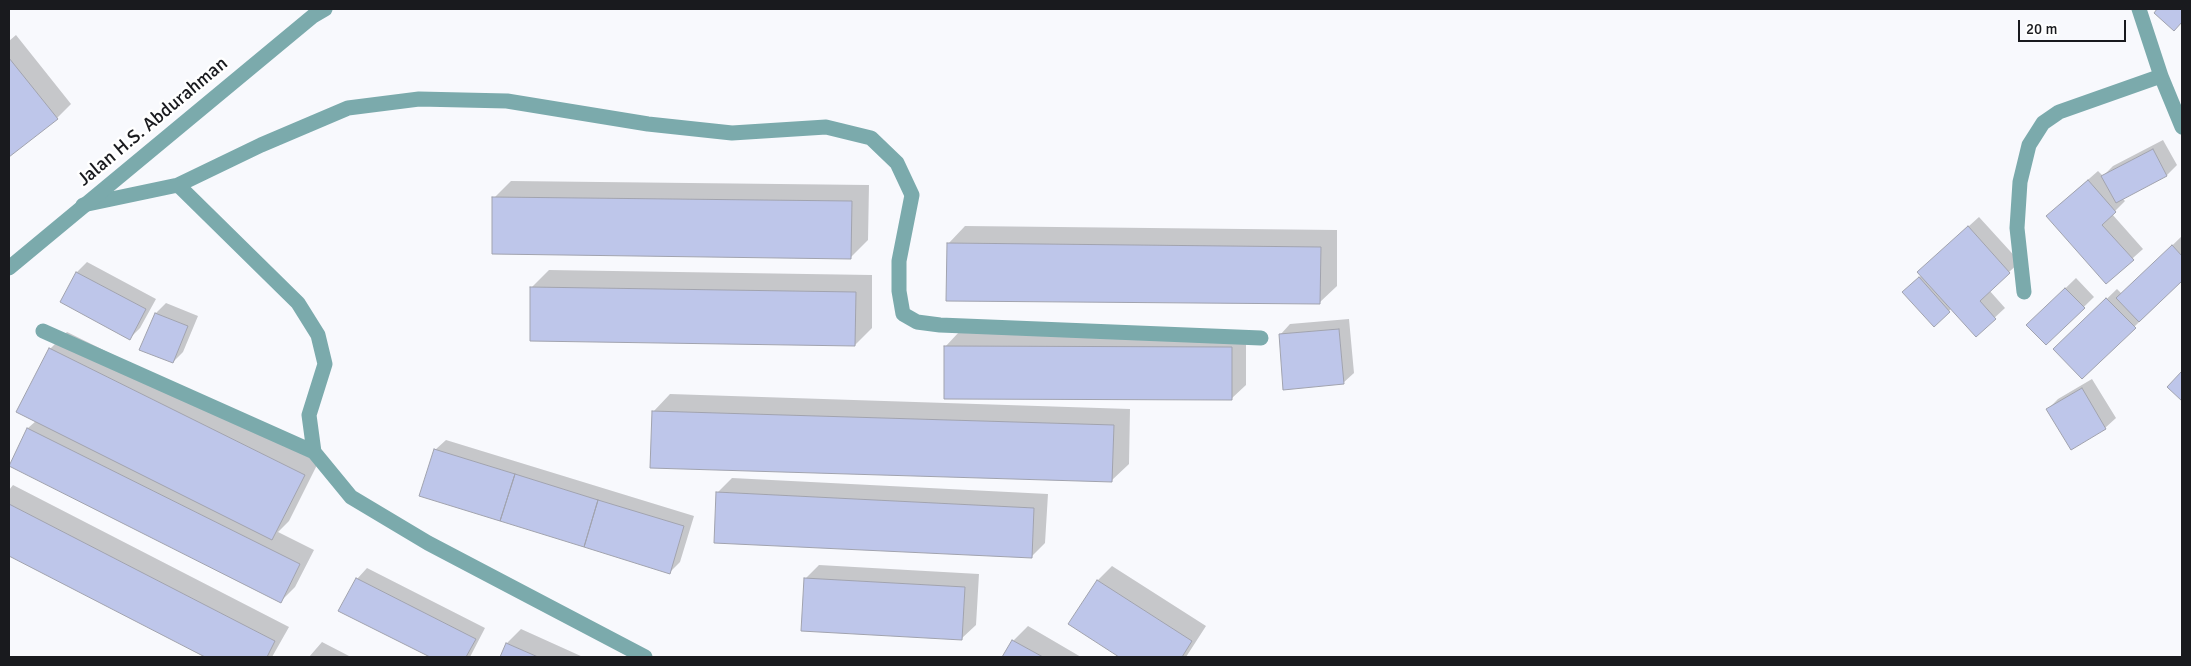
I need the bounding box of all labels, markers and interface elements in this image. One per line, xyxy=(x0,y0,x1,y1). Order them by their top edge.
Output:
scale bar xyxy=(2021,10,2128,42)
text: 20 m xyxy=(2026,20,2057,38)
street label: Jalan H.S. Abdurahman xyxy=(73,53,233,191)

